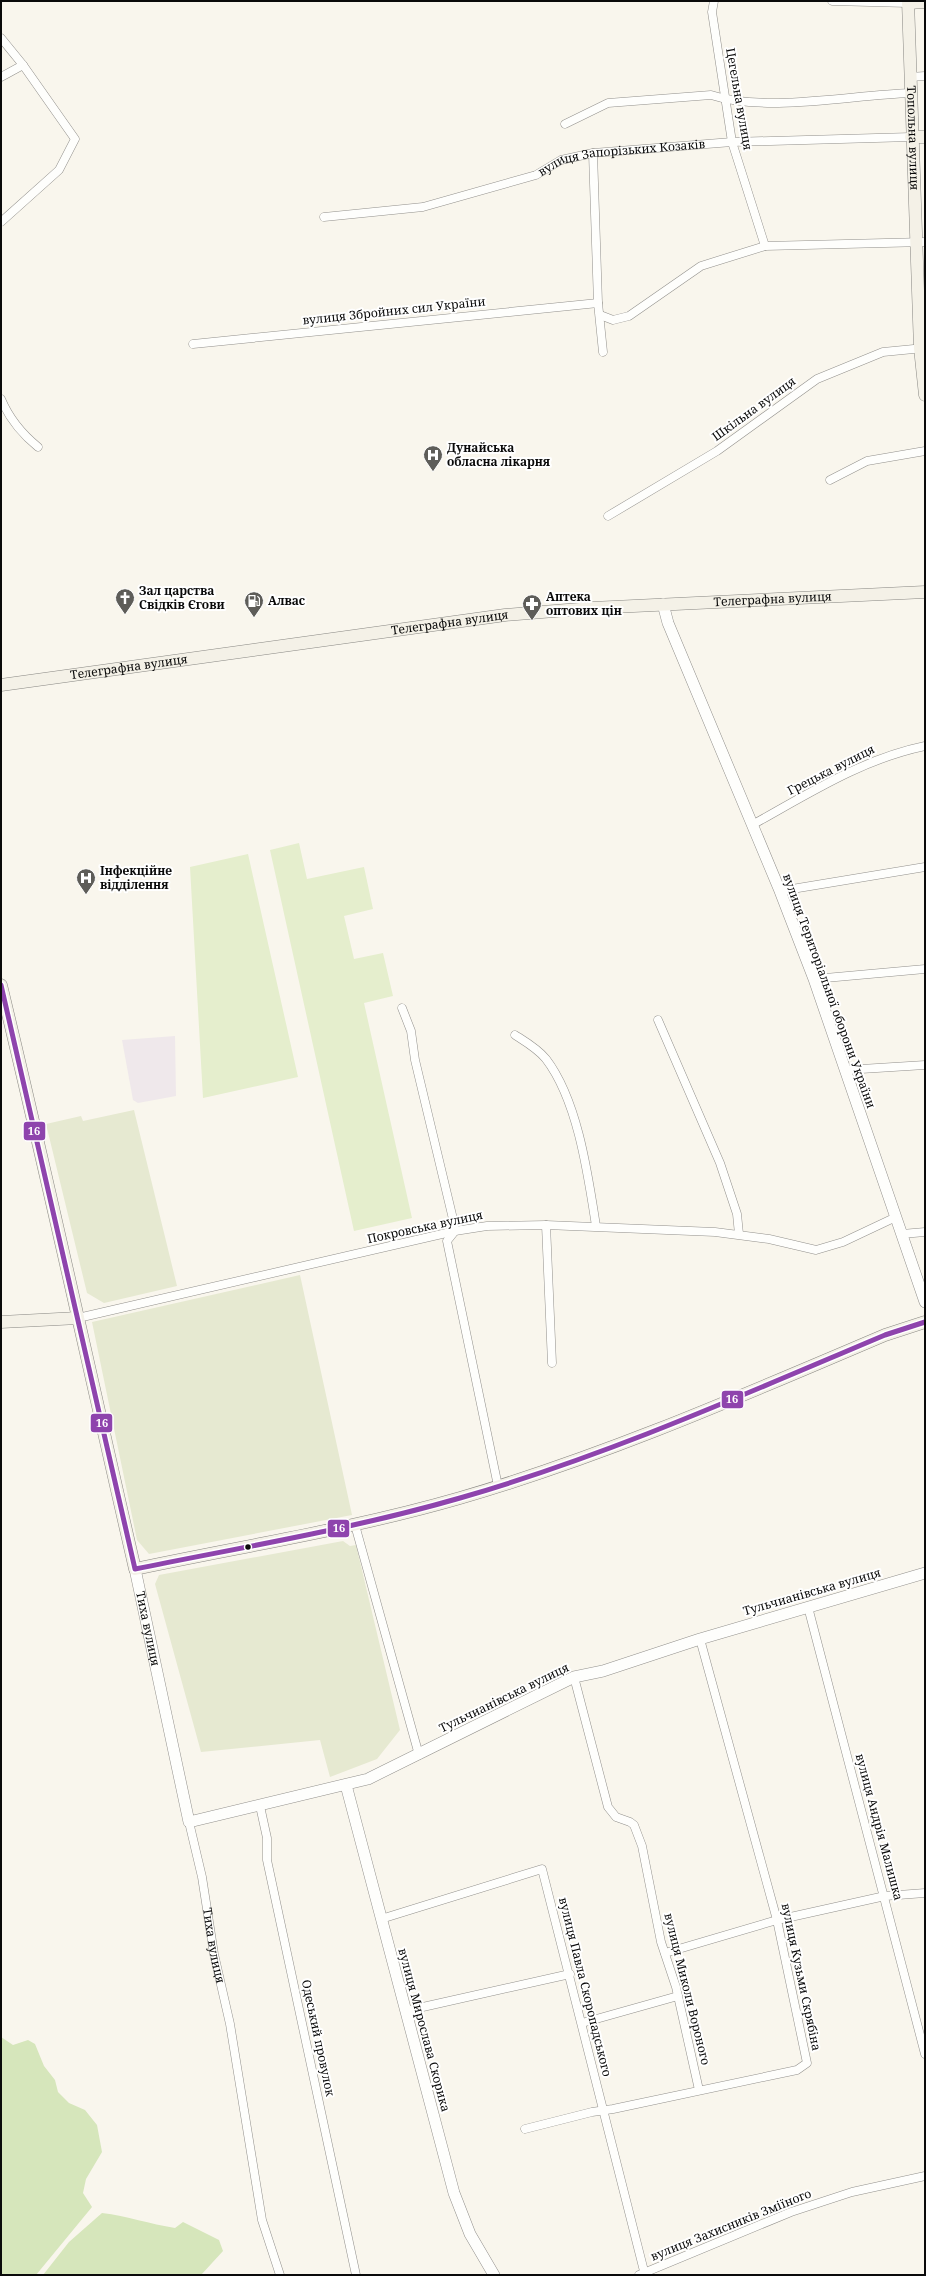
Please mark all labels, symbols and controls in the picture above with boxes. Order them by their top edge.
street label: Цегельна вулиця [722,46,757,151]
street label: Топольна вулиця [903,85,924,191]
street label: вулиця Запорізьких Козаків [535,135,706,180]
street label: вулиця Збройних сил України [302,292,486,329]
street label: Шкільна вулиця [708,372,799,445]
place label: Дунайська обласна лікарня [447,439,551,470]
hospital icon: Дунайська обласна лікарня [422,444,444,472]
place label: Зал царства Свідків Єгови [139,582,225,613]
church icon: Зал царства Свідків Єгови [114,587,136,615]
street label: Телеграфна вулиця [713,587,832,610]
place label: Аптека оптових цін [546,588,622,619]
fuel station icon: Алвас [243,590,265,618]
place label: Алвас [268,592,305,609]
pharmacy icon: Аптека оптових цін [521,593,543,621]
street label: Телеграфна вулиця [390,606,510,639]
street label: Телеграфна вулиця [69,650,189,683]
street label: Грецька вулиця [784,740,878,799]
place label: Інфекційне відділення [100,862,172,893]
hospital icon: Інфекційне відділення [75,867,97,895]
street label: вулиця Територіальної оборони України [779,871,880,1111]
line badge: 16 [23,1121,46,1141]
text: 16 [28,1123,40,1138]
street label: Покровська вулиця [366,1206,484,1247]
line badge: 16 [721,1390,744,1409]
text: 16 [726,1391,738,1406]
line badge: 16 [90,1413,113,1433]
text: 16 [96,1415,108,1430]
line badge: 16 [327,1519,350,1538]
text: 16 [333,1520,345,1535]
unlabelled marker [243,1542,253,1552]
street label: Тульчианівська вулиця [741,1564,883,1619]
street label: Тиха вулиця [132,1590,165,1668]
street label: Тульчианівська вулиця [436,1659,572,1736]
street label: вулиця Андрія Малишка [852,1752,907,1902]
street label: вулиця Павла Скоропадського [555,1895,616,2078]
street label: вулиця Кузьми Скрябіна [778,1902,825,2052]
street label: Тиха вулиця [199,1907,229,1985]
street label: вулиця Миколи Вороного [660,1911,715,2067]
street label: вулиця Мирослава Скорика [394,1946,455,2114]
street label: Одеський провулок [298,1978,339,2099]
street label: вулиця Захисників Зміїного [648,2184,814,2265]

